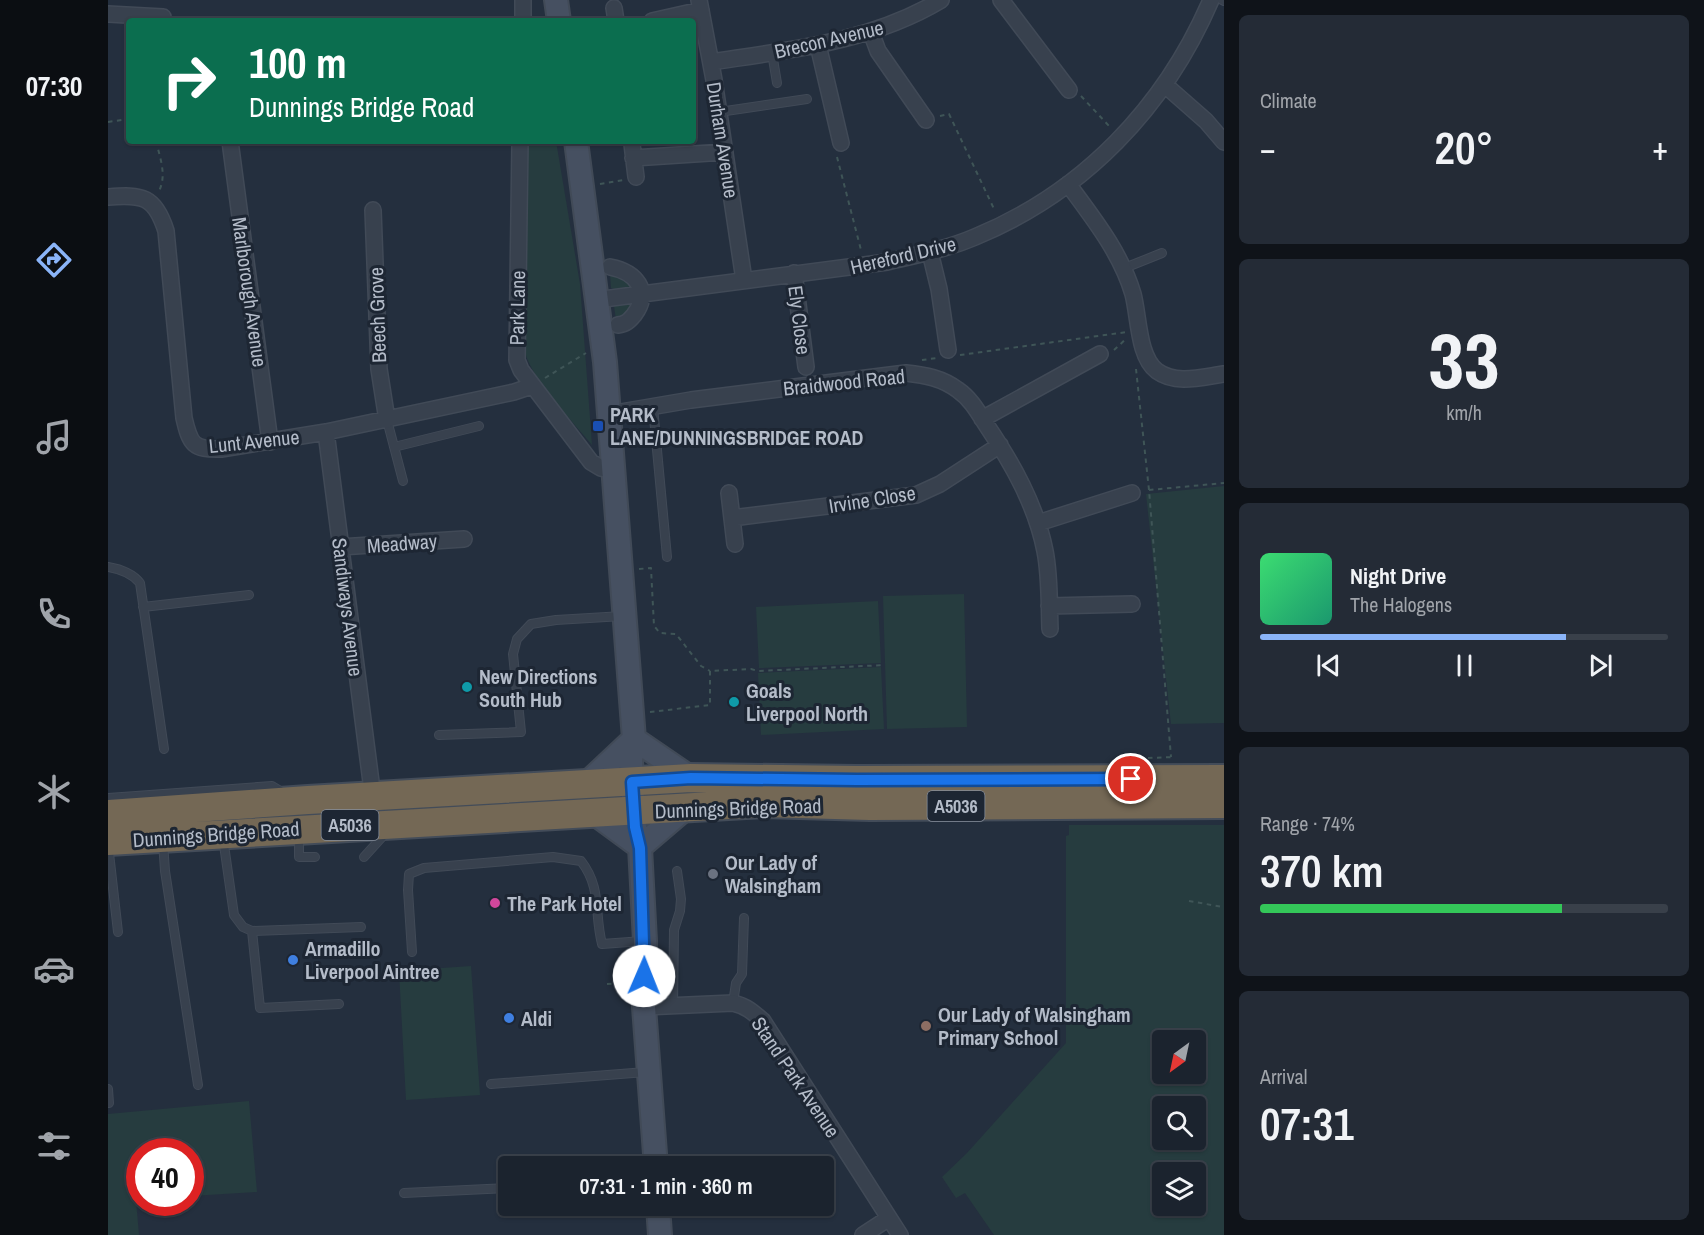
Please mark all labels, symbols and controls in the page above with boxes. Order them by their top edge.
street label: Brecon Avenue [772,13,886,65]
text: 100 m [249,35,347,91]
icon: right [150,42,228,120]
text: 07:30 [26,68,82,104]
street label: Durham Avenue [700,80,746,200]
text: Climate [1260,87,1317,114]
text: Dunnings Bridge Road [249,89,474,125]
text: 20° [1434,117,1494,178]
text: − [1260,126,1276,170]
text: + [1652,126,1668,170]
street label: Marlborough Avenue [226,215,274,369]
street label: Hereford Drive [848,230,958,280]
icon: directions [33,239,75,281]
street label: Beech Grove [362,267,392,363]
street label: Park Lane [503,270,531,346]
street label: Ely Close [782,284,818,356]
text: 33 [1428,307,1500,412]
street label: Braidwood Road [782,362,906,402]
text: km/h [1446,399,1482,426]
place label: PARK LANE/DUNNINGSBRIDGE ROAD [610,401,863,451]
icon: music [33,416,75,458]
marker: PARK LANE/DUNNINGSBRIDGE ROAD [591,419,605,433]
street label: Lunt Avenue [207,423,301,459]
street label: Irvine Close [827,479,917,519]
street label: Meadway [366,527,439,559]
street label: Sandiways Avenue [326,536,370,678]
text: Night Drive [1350,561,1446,591]
text: The Halogens [1350,591,1452,618]
icon: phone [33,593,75,635]
icon: previous [1312,649,1345,682]
icon: pause [1448,649,1481,682]
icon: next [1584,649,1617,682]
place label: New Directions South Hub [479,663,597,713]
place label: Goals Liverpool North [746,677,868,727]
marker: New Directions South Hub [460,680,474,694]
marker: Goals Liverpool North [727,695,741,709]
pin [1105,753,1156,804]
icon: arrive [1114,762,1147,795]
icon: climate [33,771,75,813]
road number: A5036 [928,791,984,821]
street label: Dunnings Bridge Road [654,792,822,824]
road number: A5036 [322,810,378,840]
text: Range · 74% [1260,810,1355,837]
street label: Dunnings Bridge Road [132,815,300,853]
text: 370 km [1260,840,1384,901]
place label: Our Lady of Walsingham [725,849,821,899]
marker: Our Lady of Walsingham [706,867,720,881]
place label: The Park Hotel [507,890,622,917]
marker: The Park Hotel [488,896,502,910]
place label: Armadillo Liverpool Aintree [305,935,439,985]
position arrow [612,944,676,1008]
icon: car [33,948,75,990]
marker: Armadillo Liverpool Aintree [286,953,300,967]
place label: Our Lady of Walsingham Primary School [938,1001,1131,1051]
place label: Aldi [521,1005,552,1032]
marker: Aldi [502,1011,516,1025]
street label: Stand Park Avenue [746,1011,846,1143]
marker: Our Lady of Walsingham Primary School [919,1019,933,1033]
north arrow [1152,1030,1206,1084]
map controls [1152,1030,1206,1216]
text: Arrival [1260,1063,1307,1090]
text: 07:31 [1260,1093,1354,1154]
button: search [1152,1096,1206,1150]
icon: filters [33,1125,75,1167]
speed limit sign: 40 [126,1138,204,1216]
button: layers [1152,1162,1206,1216]
text: 07:31 · 1 min · 360 m [579,1171,753,1201]

